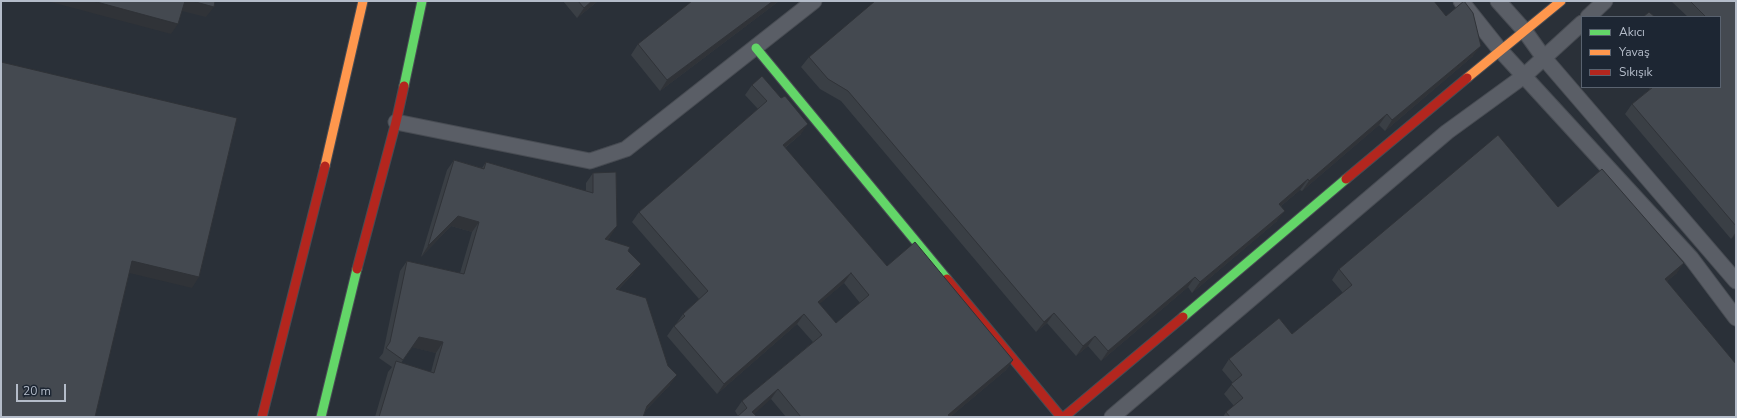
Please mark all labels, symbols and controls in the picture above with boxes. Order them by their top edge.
legend [1581,16,1721,88]
text: Akıcı [1619,24,1645,40]
text: Yavaş [1619,44,1650,60]
text: Sıkışık [1619,64,1653,80]
scale bar [18,376,68,402]
text: 20 m [23,383,51,399]

